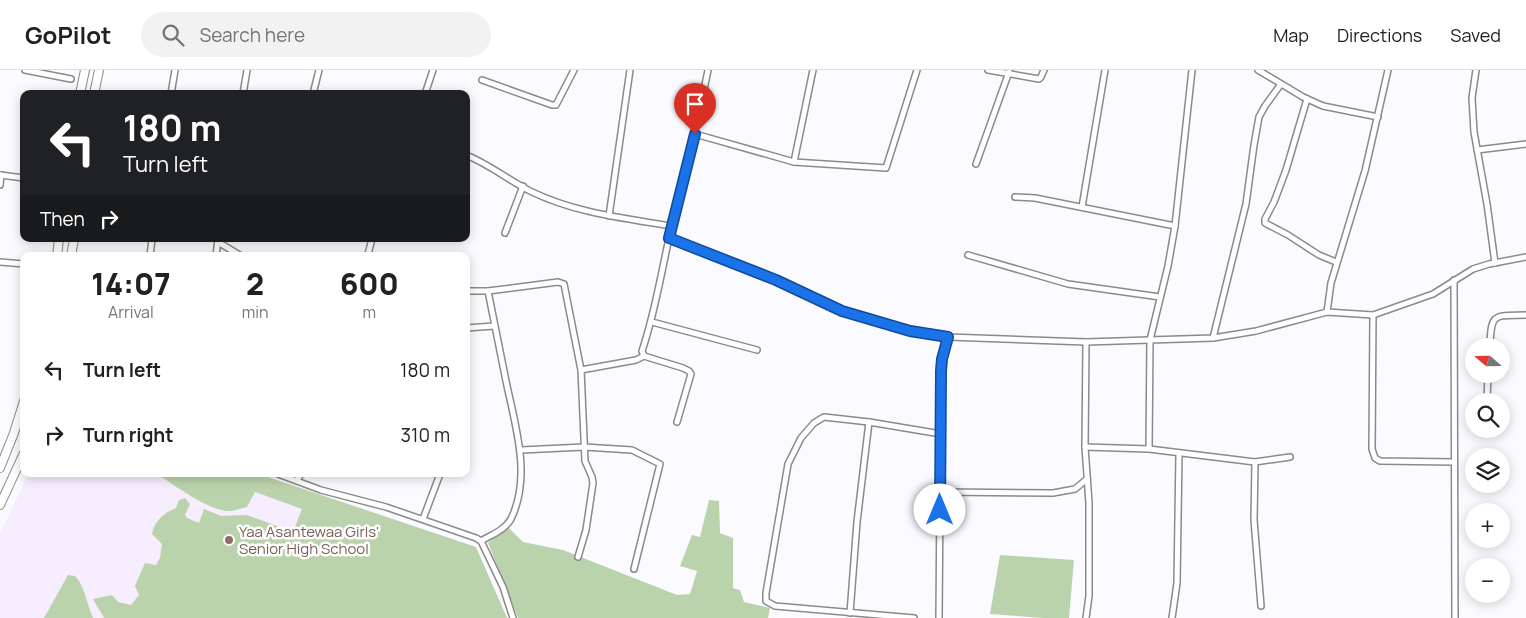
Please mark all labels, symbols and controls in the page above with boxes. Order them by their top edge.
search box [141,12,491,57]
text: GoPilot [25,18,111,51]
icon: search [159,21,187,49]
text: Search here [199,22,305,48]
text: Map [1273,23,1309,47]
text: Directions [1337,23,1422,47]
text: Saved [1450,23,1501,47]
pin [674,83,716,134]
icon: arrive [681,90,709,118]
text: 180 m [123,104,221,152]
icon: left [40,110,105,175]
text: Turn left [123,149,208,179]
icon: right [95,205,123,233]
text: Then [40,206,85,232]
text: 14:07 [91,263,171,304]
text: 2 [246,263,264,304]
text: 600 [340,263,399,304]
text: Arrival [108,301,154,323]
text: min [242,301,269,323]
text: m [362,301,376,323]
north arrow [1465,338,1510,382]
map controls [1465,338,1510,603]
icon: left [40,356,68,384]
text: Turn left [83,357,161,383]
text: 180 m [400,357,450,383]
button: search [1465,393,1510,438]
icon: right [40,421,68,449]
text: Turn right [83,422,173,448]
text: 310 m [401,422,450,448]
button: layers [1465,448,1510,493]
position arrow [913,483,965,535]
button: + [1465,503,1510,548]
place label: Yaa Asantewaa Girls' Senior High School [239,521,379,559]
marker: Yaa Asantewaa Girls' Senior High School [223,534,235,546]
button: − [1465,558,1510,603]

